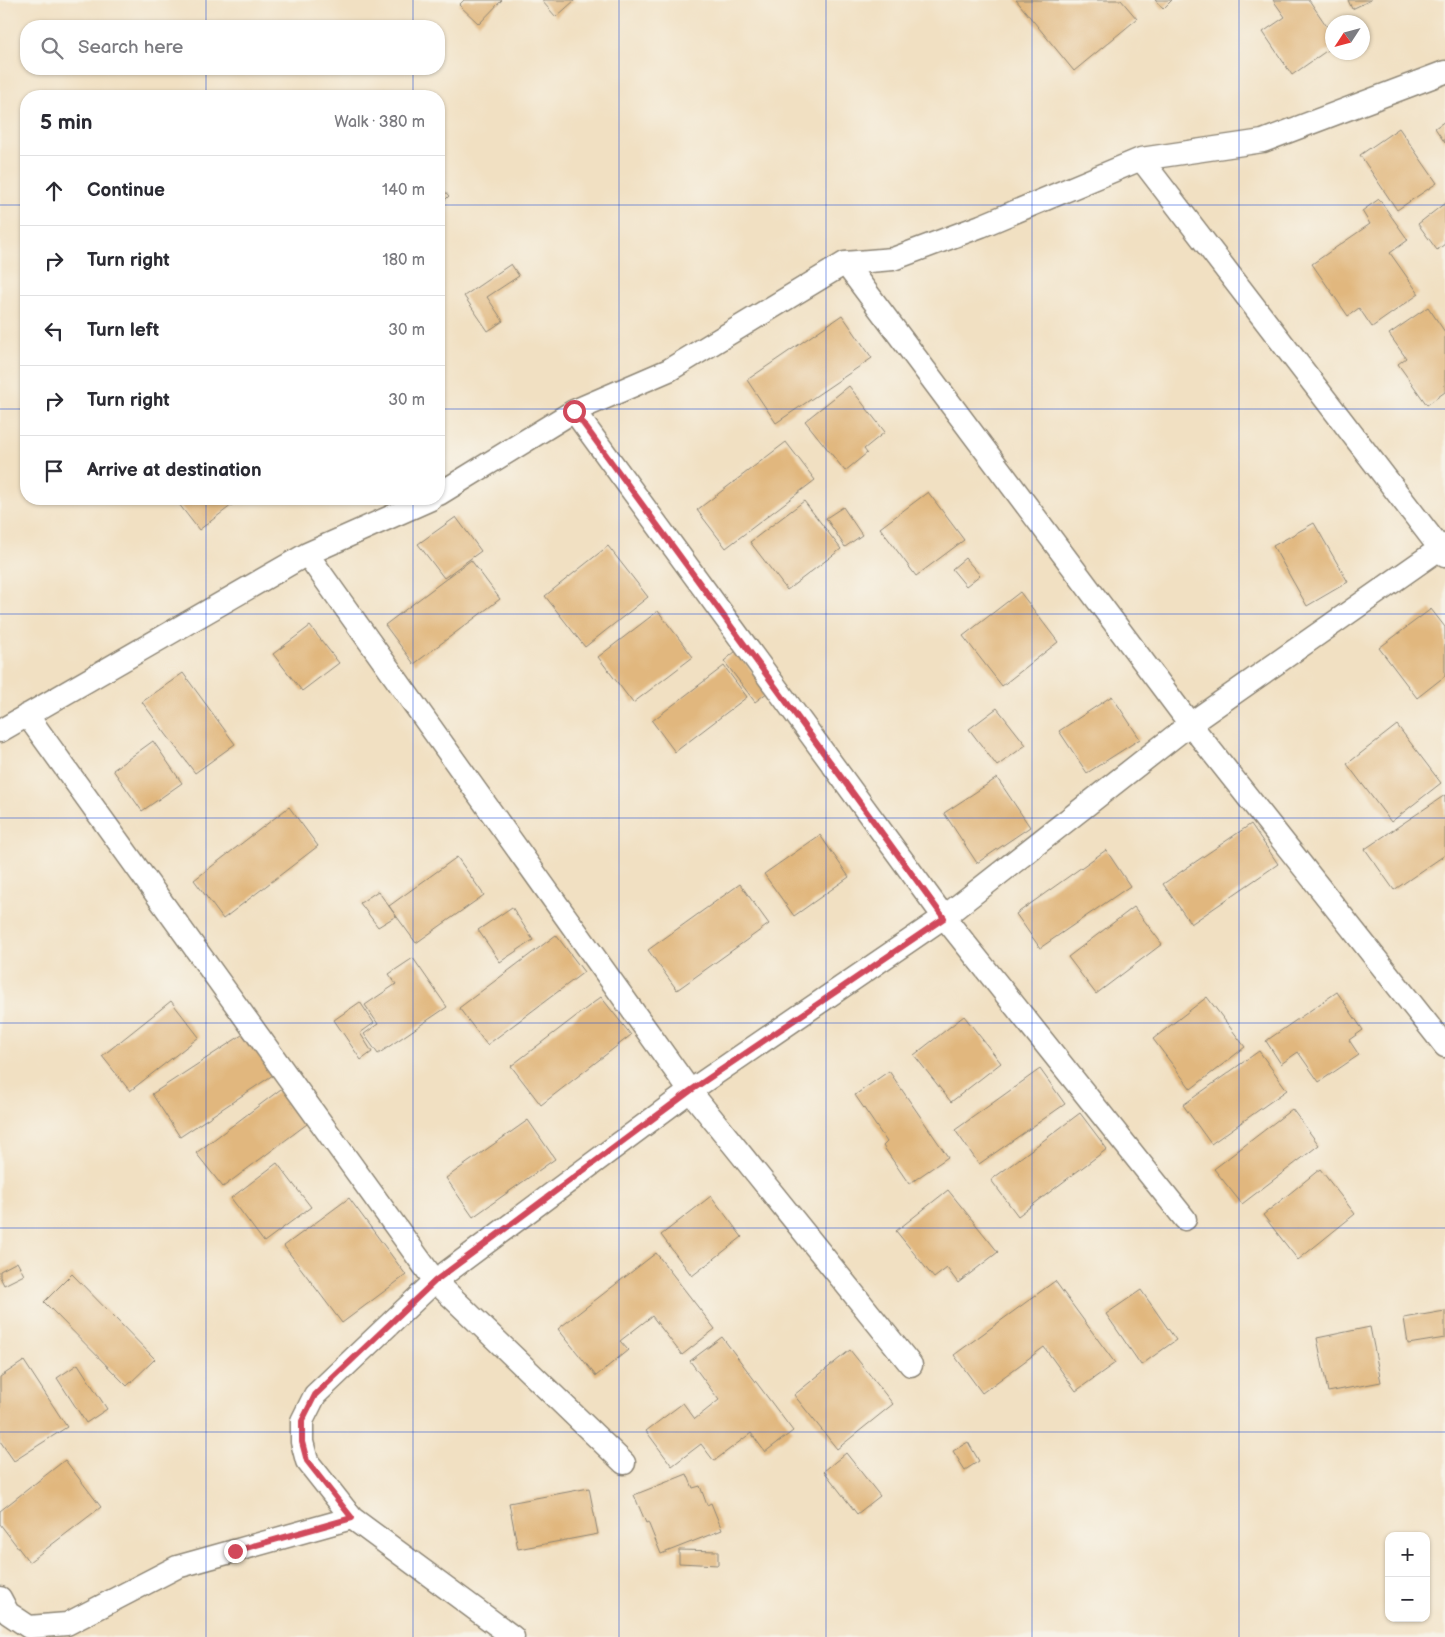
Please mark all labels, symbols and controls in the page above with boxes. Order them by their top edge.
north arrow [1325,15,1370,60]
search box [20,20,445,75]
icon: search [38,34,66,62]
text: Search here [78,36,183,59]
text: 5 min [40,110,93,135]
text: Walk · 380 m [334,113,425,132]
icon: ahead [40,177,68,205]
text: Continue [87,179,165,202]
text: 140 m [382,181,425,200]
icon: right [40,247,68,275]
text: Turn right [87,249,170,272]
text: 180 m [383,251,425,270]
icon: left [40,317,68,345]
text: Turn left [87,319,159,342]
text: 30 m [388,321,425,340]
icon: right [40,387,68,415]
text: Turn right [87,389,170,412]
text: 30 m [388,391,425,410]
route start [563,400,586,423]
icon: arrive [40,457,68,485]
text: Arrive at destination [87,459,262,482]
map controls [1385,1532,1430,1622]
button: + [1385,1532,1430,1577]
route end [224,1540,247,1563]
button: − [1385,1577,1430,1622]

